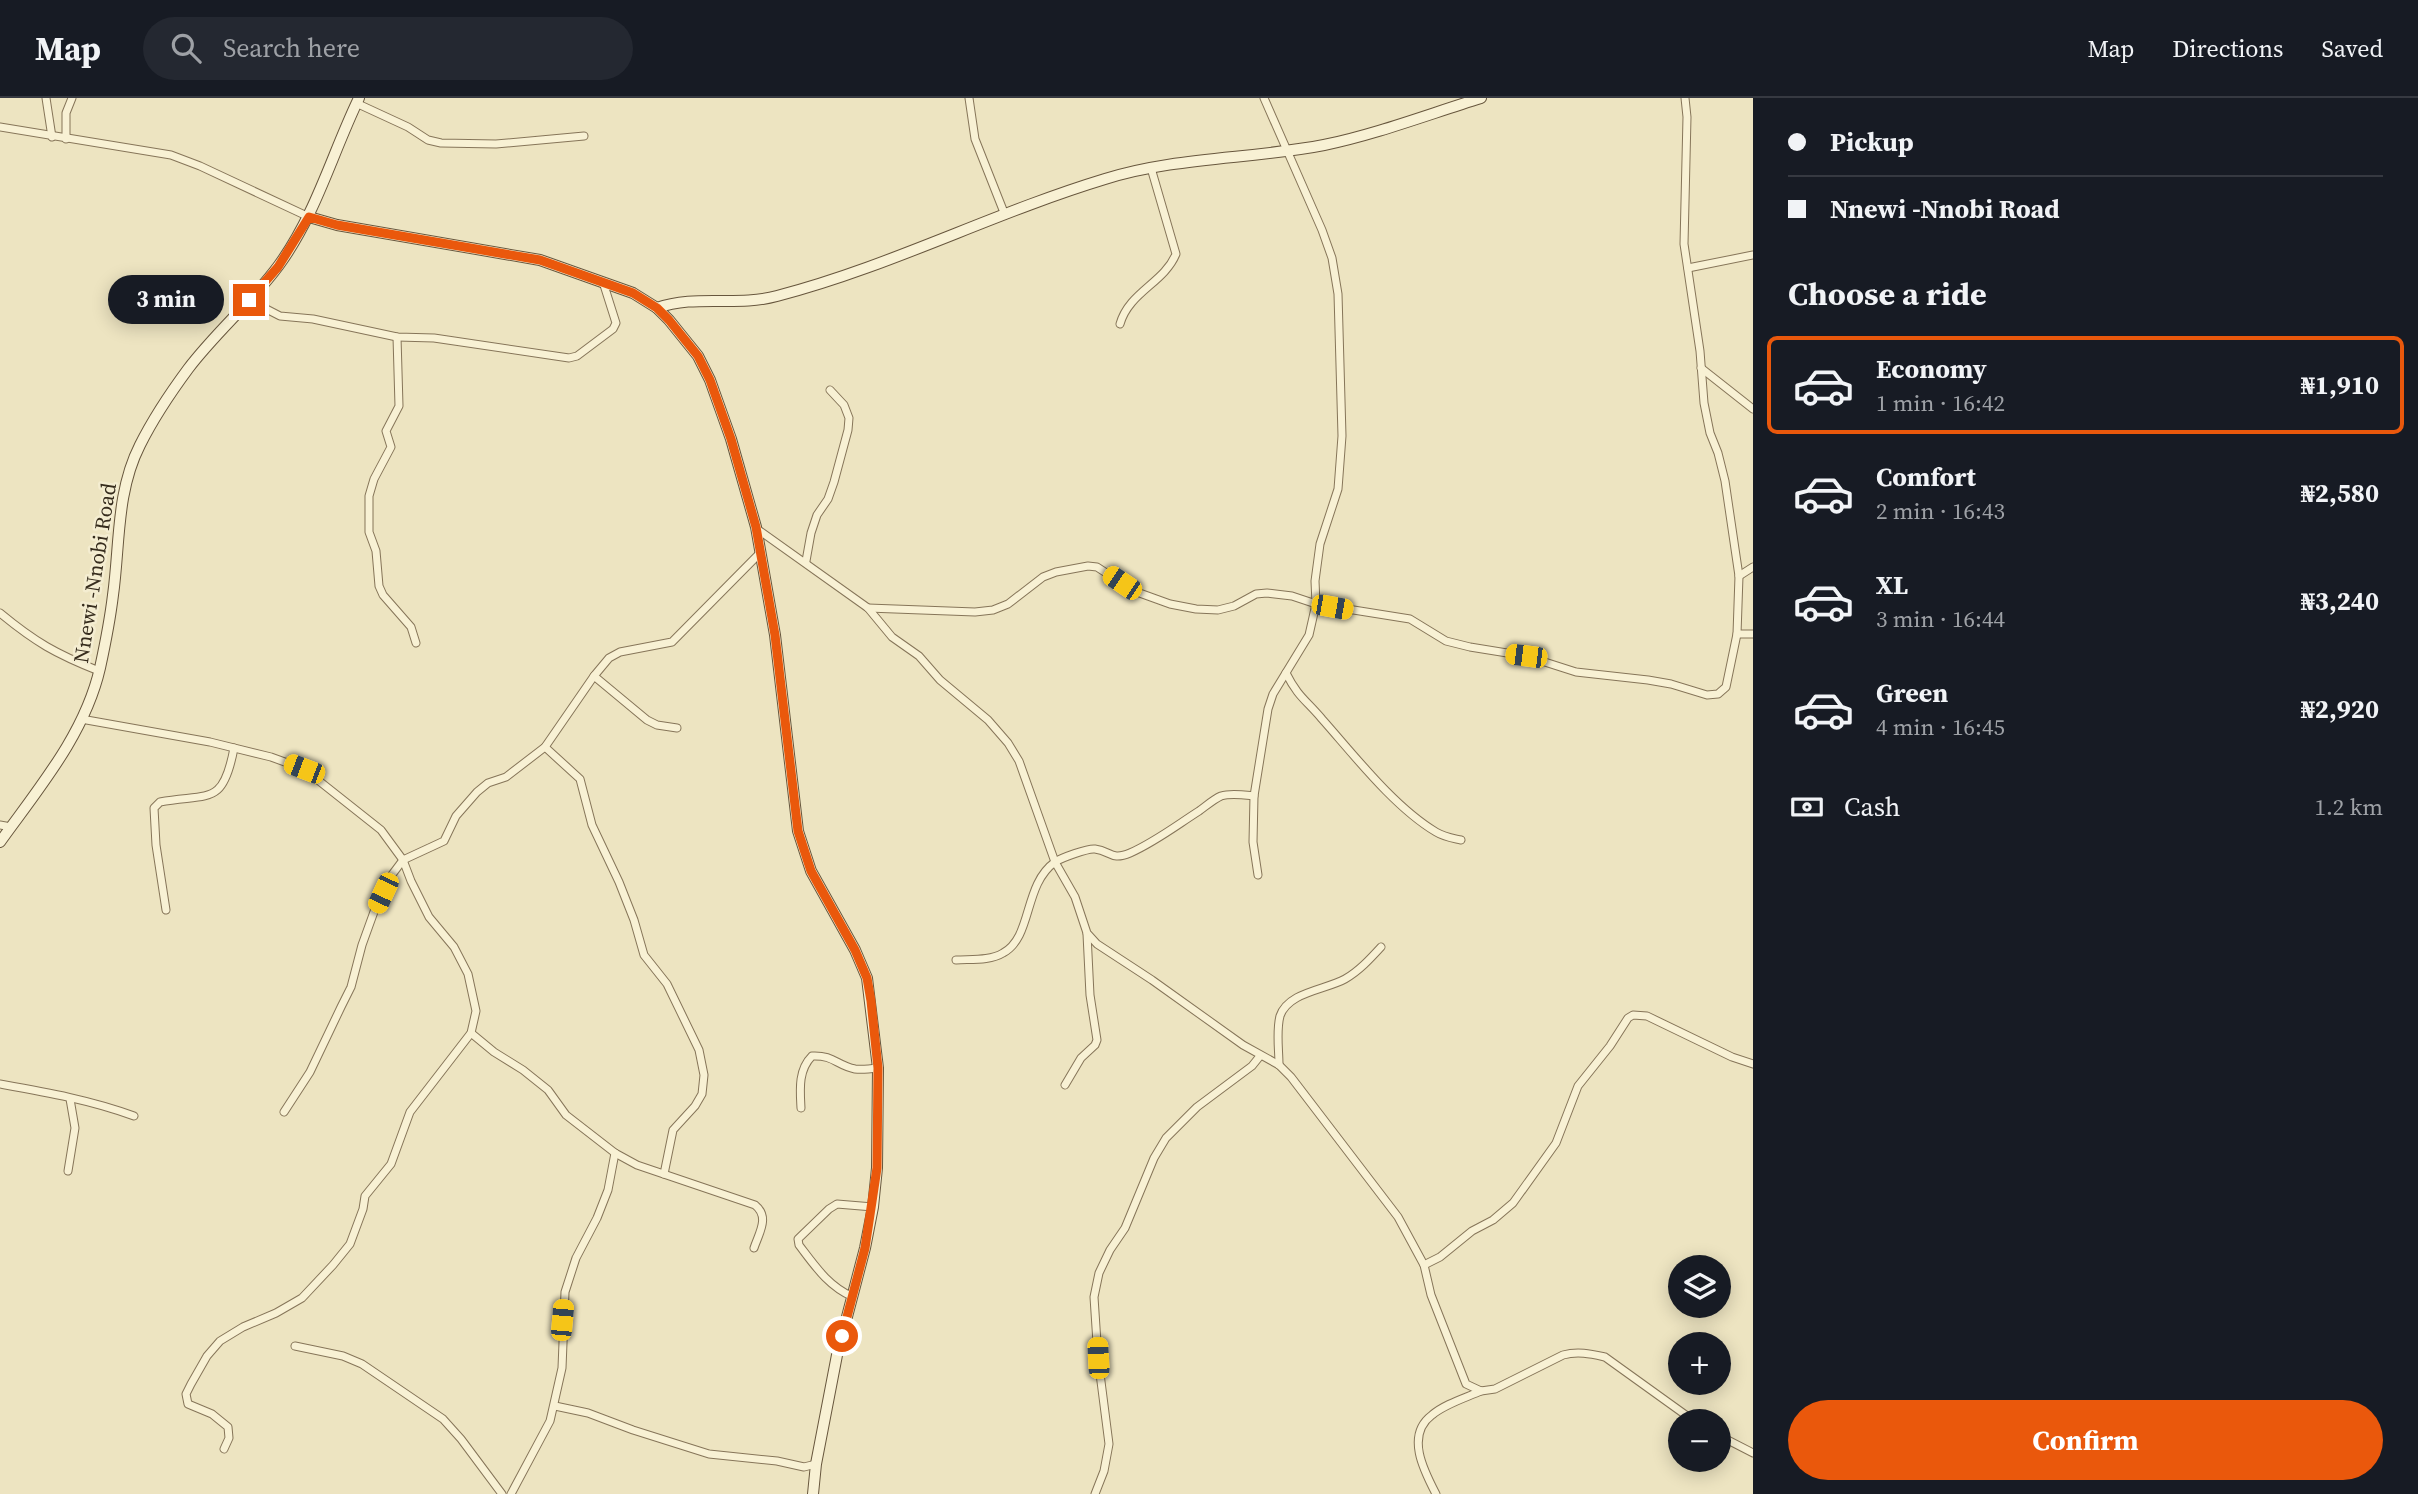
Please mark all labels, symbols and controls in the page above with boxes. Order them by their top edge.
search box [143,17,633,80]
text: Map [35,26,101,71]
icon: search [167,29,205,67]
text: Search here [223,30,360,66]
text: Map [2087,32,2134,65]
text: Directions [2172,32,2283,65]
text: Saved [2321,32,2383,65]
text: Pickup [1830,124,1914,160]
text: Nnewi -Nnobi Road [1830,191,2060,227]
text: Choose a ride [1788,272,1987,316]
callout: 3 min [109,276,224,325]
text: 3 min [136,283,196,315]
route end [233,284,265,316]
text: Economy [1876,351,1987,387]
icon: car [1792,354,1855,417]
text: ₦1,910 [2301,367,2379,403]
text: 1 min · 16:42 [1876,387,2005,419]
text: Comfort [1876,459,1976,495]
icon: car [1792,462,1855,525]
text: ₦2,580 [2301,475,2379,511]
street label: Nnewi -Nnobi Road [66,481,123,665]
text: 2 min · 16:43 [1876,495,2005,527]
car [1099,563,1146,603]
text: XL [1876,567,1908,603]
icon: car [1792,570,1855,633]
text: ₦3,240 [2301,583,2379,619]
car [1310,593,1355,621]
text: 3 min · 16:44 [1876,603,2005,635]
car [1504,643,1549,669]
text: Green [1876,675,1948,711]
icon: car [1792,678,1855,741]
text: ₦2,920 [2301,691,2379,727]
text: 4 min · 16:45 [1876,711,2005,743]
car [281,752,328,786]
icon: cash [1788,788,1826,826]
text: Cash [1844,789,1900,825]
text: 1.2 km [2314,791,2383,823]
car [365,870,402,916]
map controls [1668,1255,1731,1472]
button: layers [1668,1255,1731,1318]
car [550,1298,575,1342]
route start [826,1320,858,1352]
button: + [1668,1332,1731,1395]
car [1087,1336,1110,1380]
button: Confirm [1788,1400,2383,1480]
button: − [1668,1409,1731,1472]

